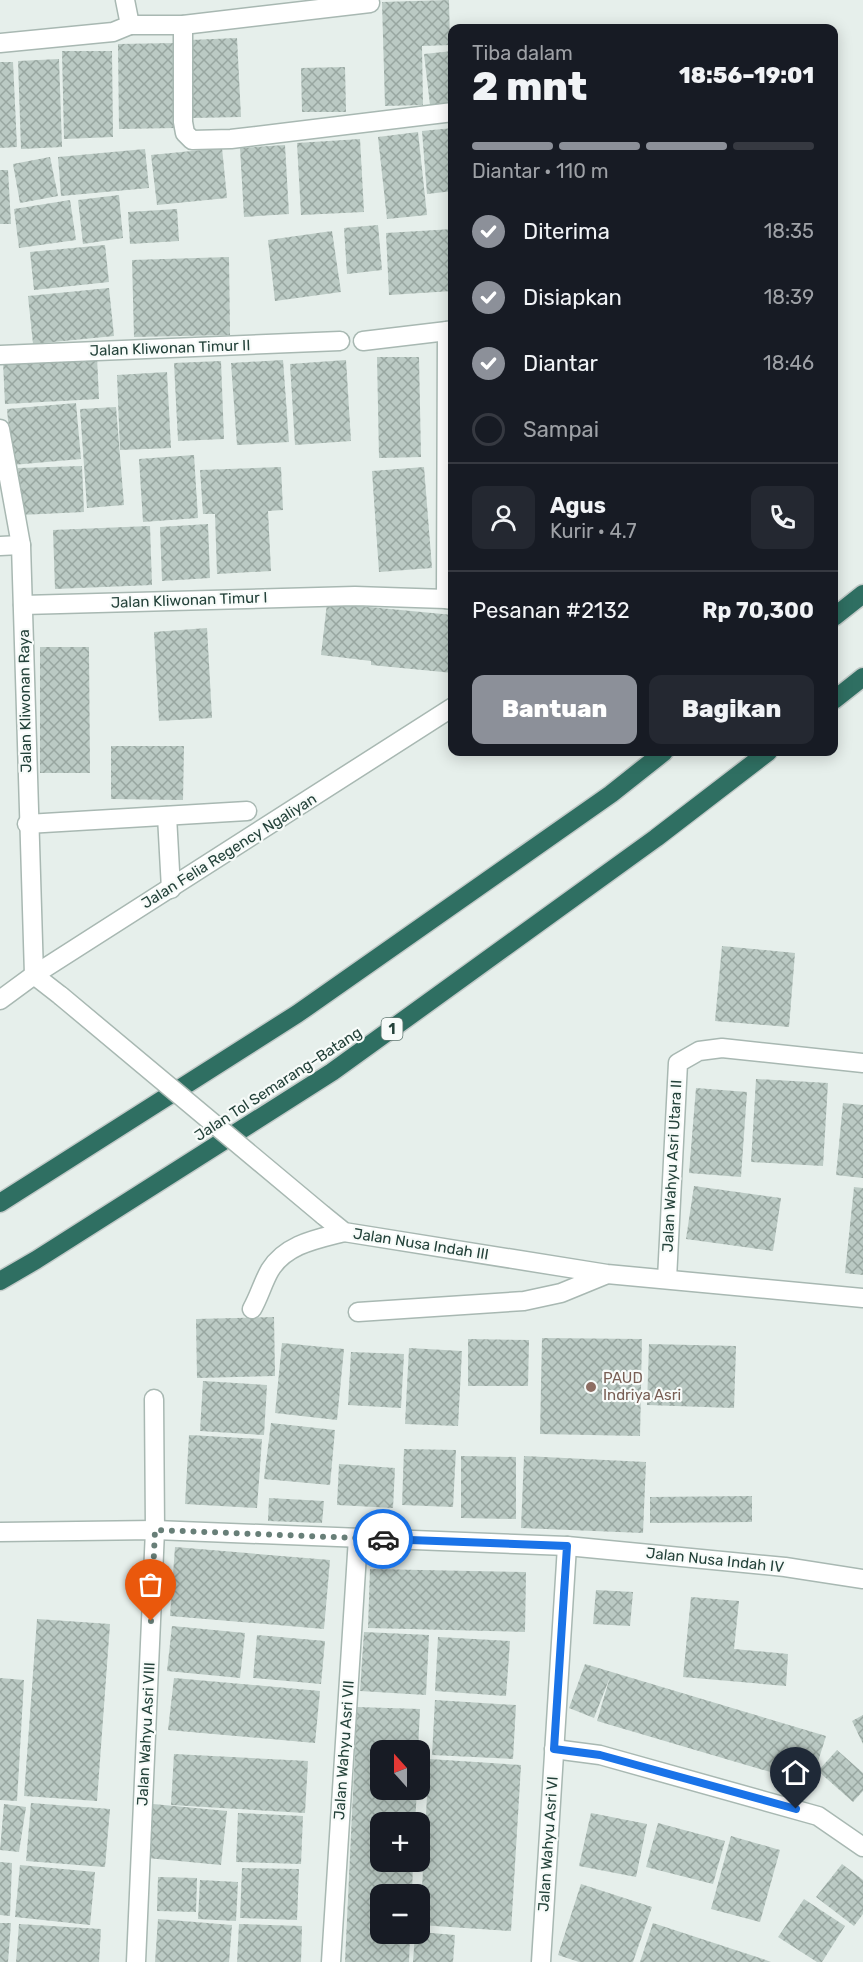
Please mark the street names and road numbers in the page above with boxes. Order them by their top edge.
street label: Jalan Kliwonan Timur II [89,336,251,360]
street label: Jalan Kliwonan Timur I [110,588,268,612]
street label: Jalan Kliwonan Raya [15,629,35,773]
street label: Jalan Felia Regency Ngaliyan [138,790,320,912]
road number: 1 [382,1018,402,1040]
street label: Jalan Tol Semarang–Batang [191,1023,365,1145]
street label: Jalan Wahyu Asri Utara II [658,1079,686,1253]
street label: Jalan Nusa Indah III [352,1224,490,1264]
street label: Jalan Nusa Indah IV [645,1544,785,1576]
street label: Jalan Wahyu Asri VIII [133,1662,159,1806]
street label: Jalan Wahyu Asri VII [330,1680,358,1820]
street label: Jalan Wahyu Asri VI [534,1776,562,1912]

